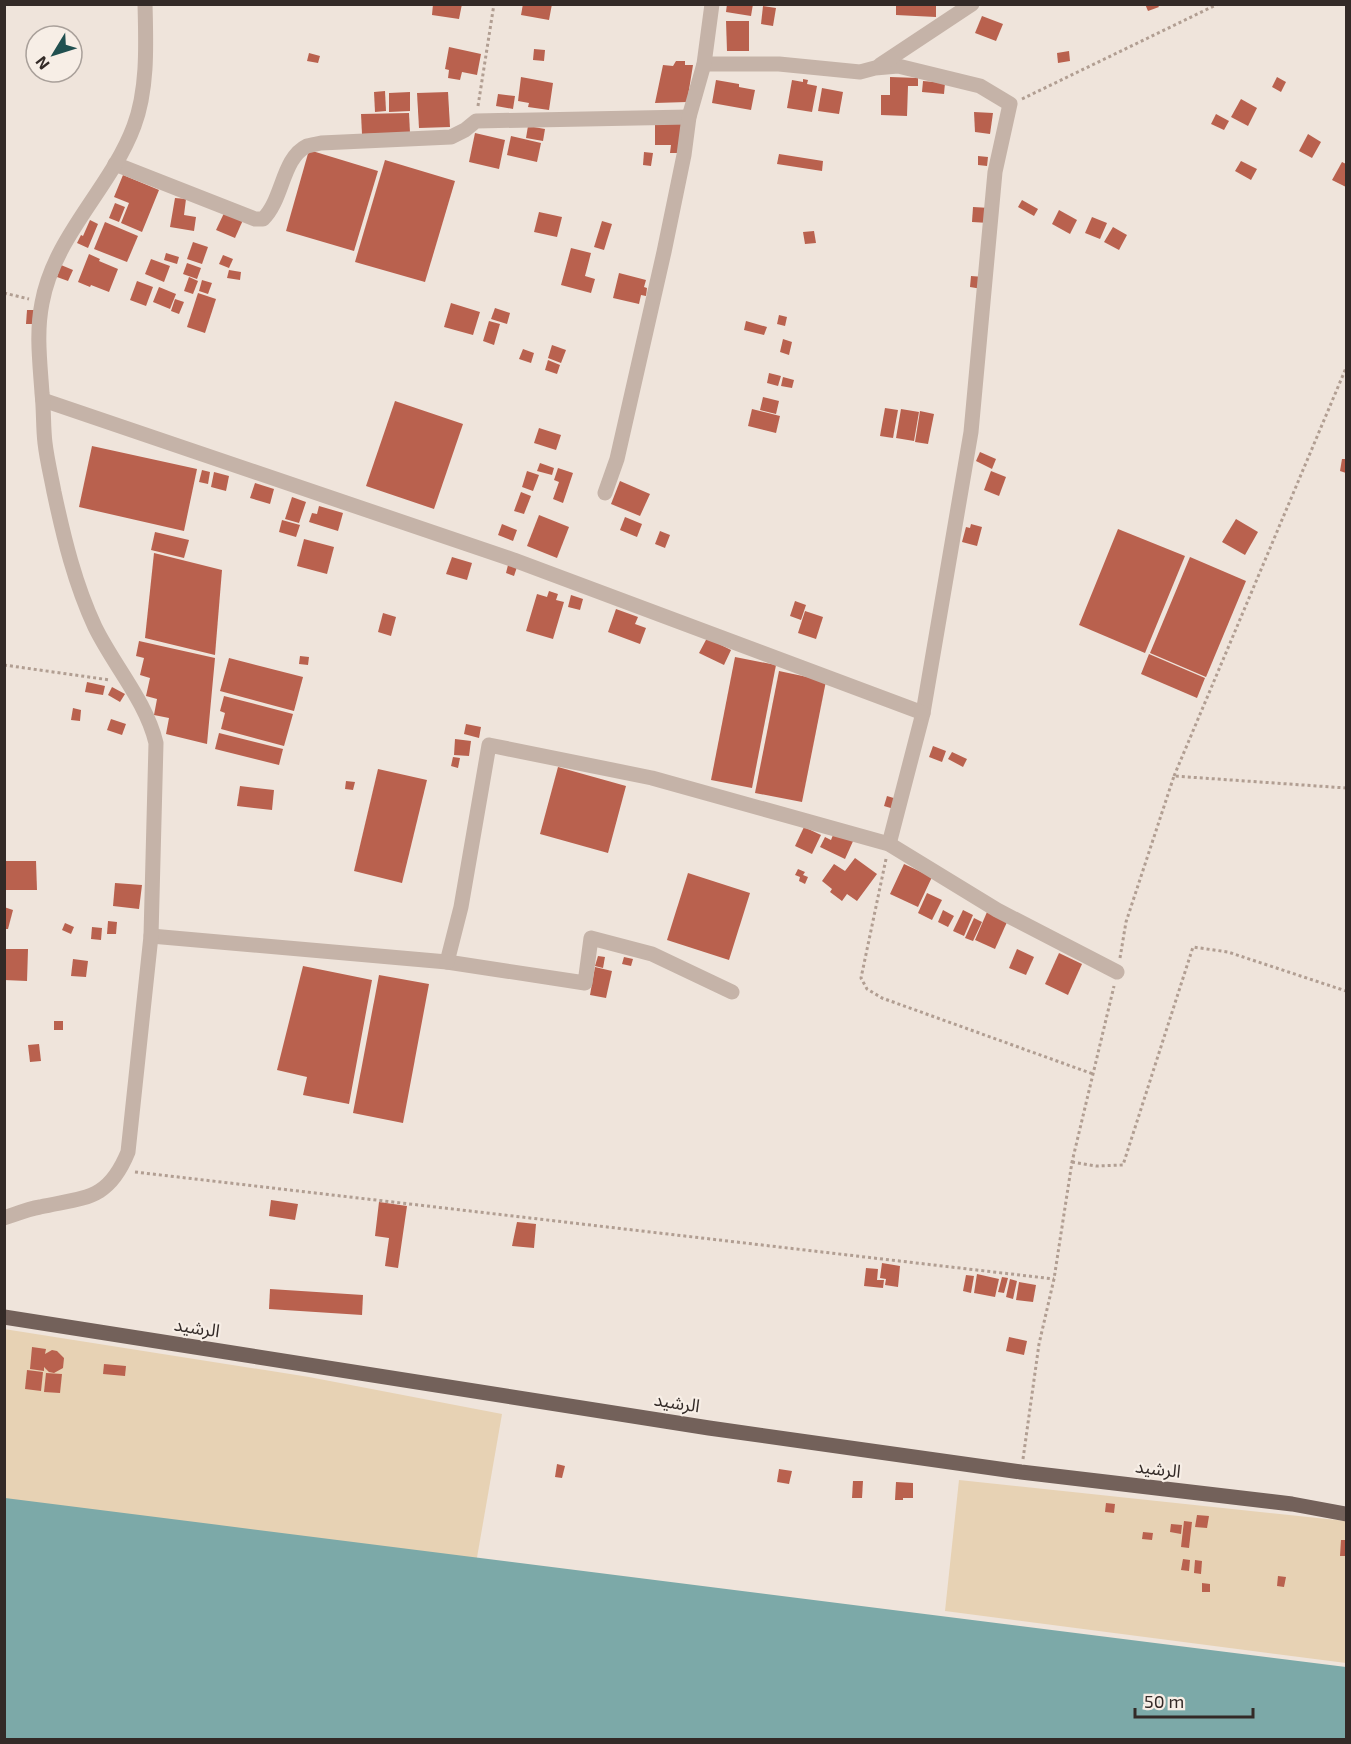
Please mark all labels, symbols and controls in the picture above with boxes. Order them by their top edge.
north arrow [24,24,84,84]
text: N [31,53,53,74]
street label: الرشيد [173,1313,222,1342]
street label: الرشيد [653,1388,702,1417]
street label: الرشيد [1134,1454,1182,1483]
scale bar [1135,1681,1254,1719]
text: 50 m [1144,1690,1184,1712]

